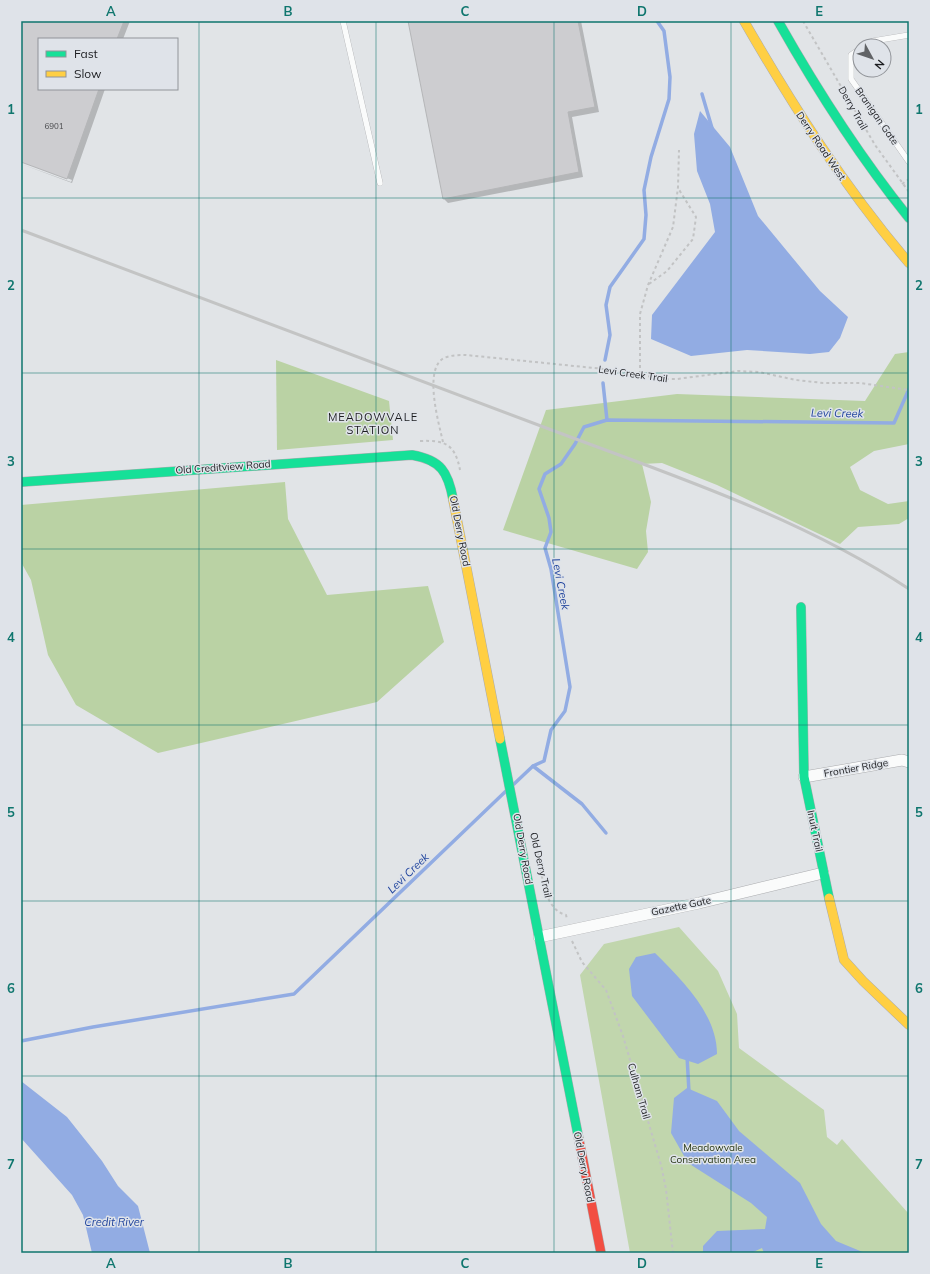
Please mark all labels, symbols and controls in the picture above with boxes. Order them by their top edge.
text: A [106,3,116,19]
text: B [284,3,293,19]
text: C [461,3,470,19]
text: D [637,3,647,19]
text: E [815,3,823,19]
legend [38,38,178,90]
north arrow [852,38,892,78]
text: Fast [74,46,98,61]
text: N [872,57,888,72]
text: Slow [74,66,102,81]
street label: Derry Trail [835,84,871,132]
street label: Branigan Gate [852,85,902,147]
text: 1 [7,101,15,117]
text: 1 [915,101,923,117]
street label: Derry Road West [793,109,849,183]
house number: 6901 [44,121,64,131]
text: 2 [7,277,15,293]
text: 2 [915,277,923,293]
street label: Levi Creek Trail [598,363,668,385]
water label: Levi Creek [811,406,864,420]
district label: MEADOWVALE STATION [328,410,418,437]
text: 3 [7,453,15,469]
text: 3 [915,453,923,469]
street label: Old Creditview Road [175,457,271,477]
street label: Old Derry Road [447,495,473,567]
water label: Levi Creek [549,557,573,611]
text: 4 [7,629,15,645]
text: 4 [915,629,923,645]
street label: Frontier Ridge [823,756,889,780]
text: 5 [7,804,15,820]
text: 5 [915,804,923,820]
street label: Inuit Trail [804,809,826,853]
street label: Old Derry Road [510,813,536,885]
street label: Old Derry Trail [527,831,555,899]
water label: Levi Creek [384,850,432,896]
street label: Gazette Gate [650,893,712,919]
text: 6 [7,980,15,996]
text: 6 [915,980,923,996]
street label: Culham Trail [625,1061,653,1121]
street label: Old Derry Road [571,1131,597,1203]
park label: Meadowvale Conservation Area [670,1141,756,1166]
text: 7 [7,1156,15,1172]
text: 7 [915,1156,923,1172]
water label: Credit River [84,1215,145,1229]
text: A [106,1255,116,1271]
text: B [284,1255,293,1271]
text: C [461,1255,470,1271]
text: D [637,1255,647,1271]
text: E [815,1255,823,1271]

